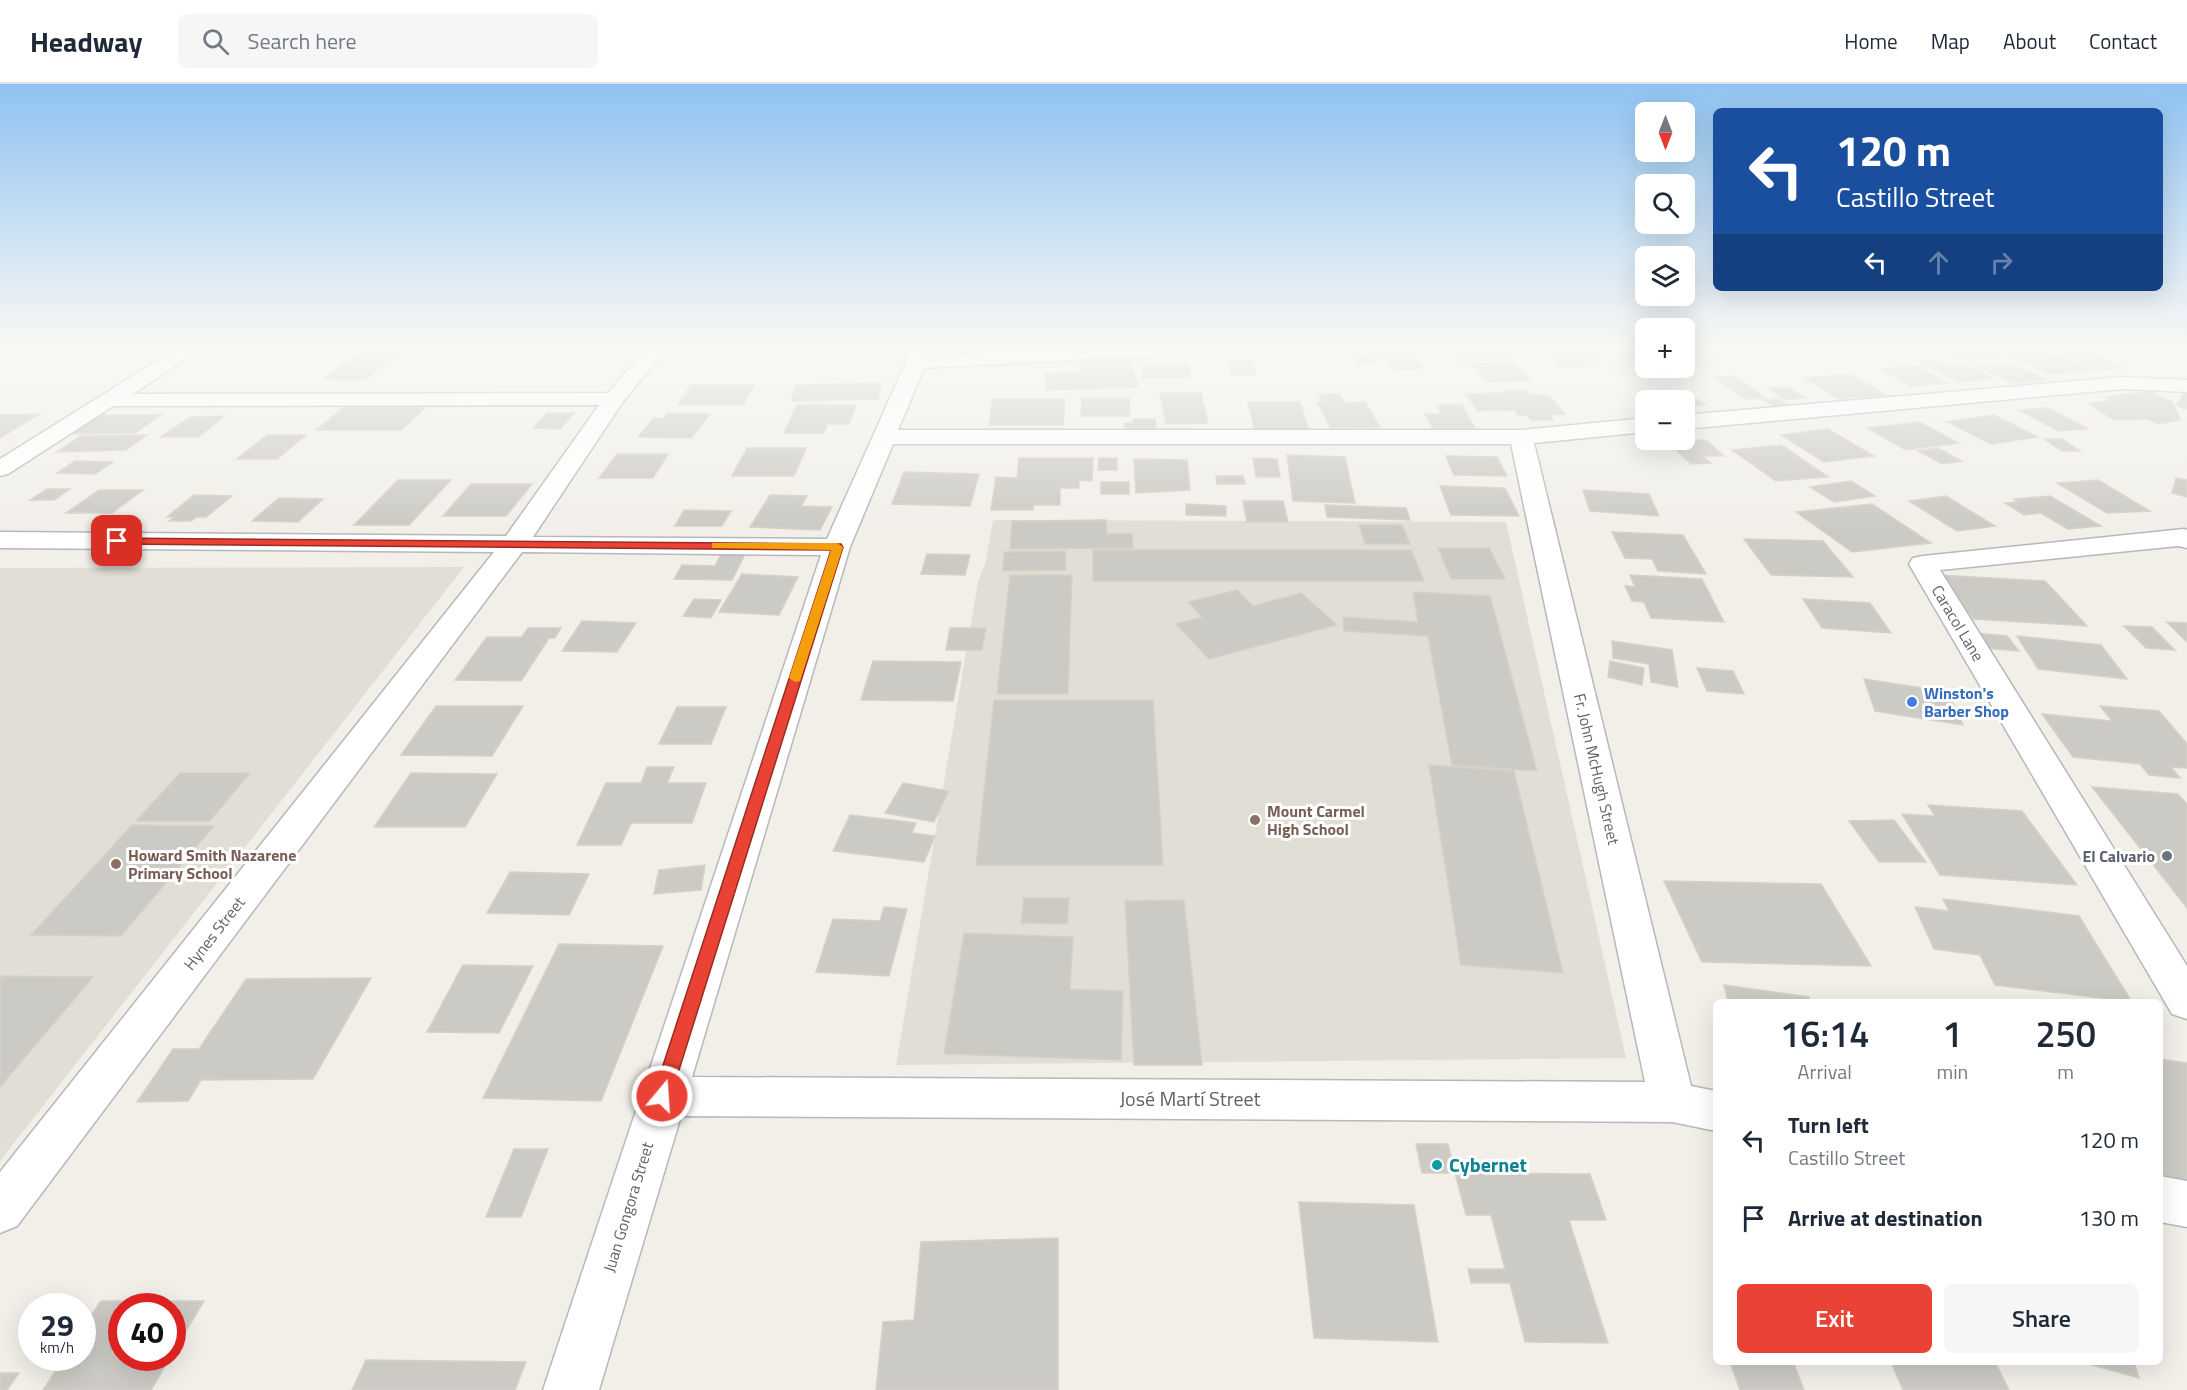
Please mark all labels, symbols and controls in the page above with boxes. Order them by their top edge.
search box [178,14,598,68]
text: Headway [30,20,142,63]
text: Search here [247,24,357,58]
icon: search [199,25,232,58]
text: Home [1844,25,1898,57]
text: Map [1931,25,1970,57]
text: About [2003,25,2056,57]
text: Contact [2089,25,2157,57]
north arrow [1635,102,1695,162]
map controls [1635,102,1695,450]
text: 120 m [1836,118,1951,182]
icon: left [1737,132,1815,210]
button: search [1635,174,1695,234]
text: Castillo Street [1836,176,1994,217]
button: layers [1635,246,1695,306]
icon: left [1859,246,1892,279]
icon: ahead [1922,246,1955,279]
icon: right [1985,246,2018,279]
button: + [1635,318,1695,378]
button: − [1635,390,1695,450]
pin [91,515,142,566]
icon: arrive [100,524,133,557]
street label: Caracol Lane [1926,580,1990,666]
place label: Winston's Barber Shop [1924,681,2009,723]
street label: Fr. John McHugh Street [1568,691,1626,847]
marker: Winston's Barber Shop [1905,695,1919,709]
place label: Mount Carmel High School [1267,799,1365,841]
marker: Mount Carmel High School [1248,813,1262,827]
place label: Howard Smith Nazarene Primary School [128,843,296,885]
place label: El Calvario [2082,844,2155,868]
marker: El Calvario [2160,849,2174,863]
marker: Howard Smith Nazarene Primary School [109,857,123,871]
street label: Hynes Street [178,891,251,975]
text: 16:14 [1780,1006,1869,1061]
text: 1 [1942,1006,1962,1061]
text: 250 [2035,1006,2096,1061]
text: Arrival [1798,1056,1852,1087]
text: min [1936,1056,1968,1087]
text: m [2057,1056,2074,1087]
position arrow [630,1064,694,1128]
street label: José Martí Street [1119,1083,1261,1114]
text: Turn left [1788,1108,1869,1142]
text: 120 m [2079,1123,2139,1157]
icon: left [1737,1124,1770,1157]
street label: Juan Gongora Street [597,1139,659,1275]
text: Castillo Street [1788,1142,1905,1173]
place label: Cybernet [1449,1149,1527,1180]
marker: Cybernet [1430,1158,1444,1172]
text: Arrive at destination [1788,1201,1983,1235]
text: 130 m [2079,1201,2139,1235]
icon: arrive [1737,1202,1770,1235]
button: Exit [1737,1284,1932,1353]
button: Share [1944,1284,2139,1353]
speed limit sign: 40 [108,1293,186,1371]
text: 29 [40,1302,74,1348]
text: km/h [40,1336,74,1359]

